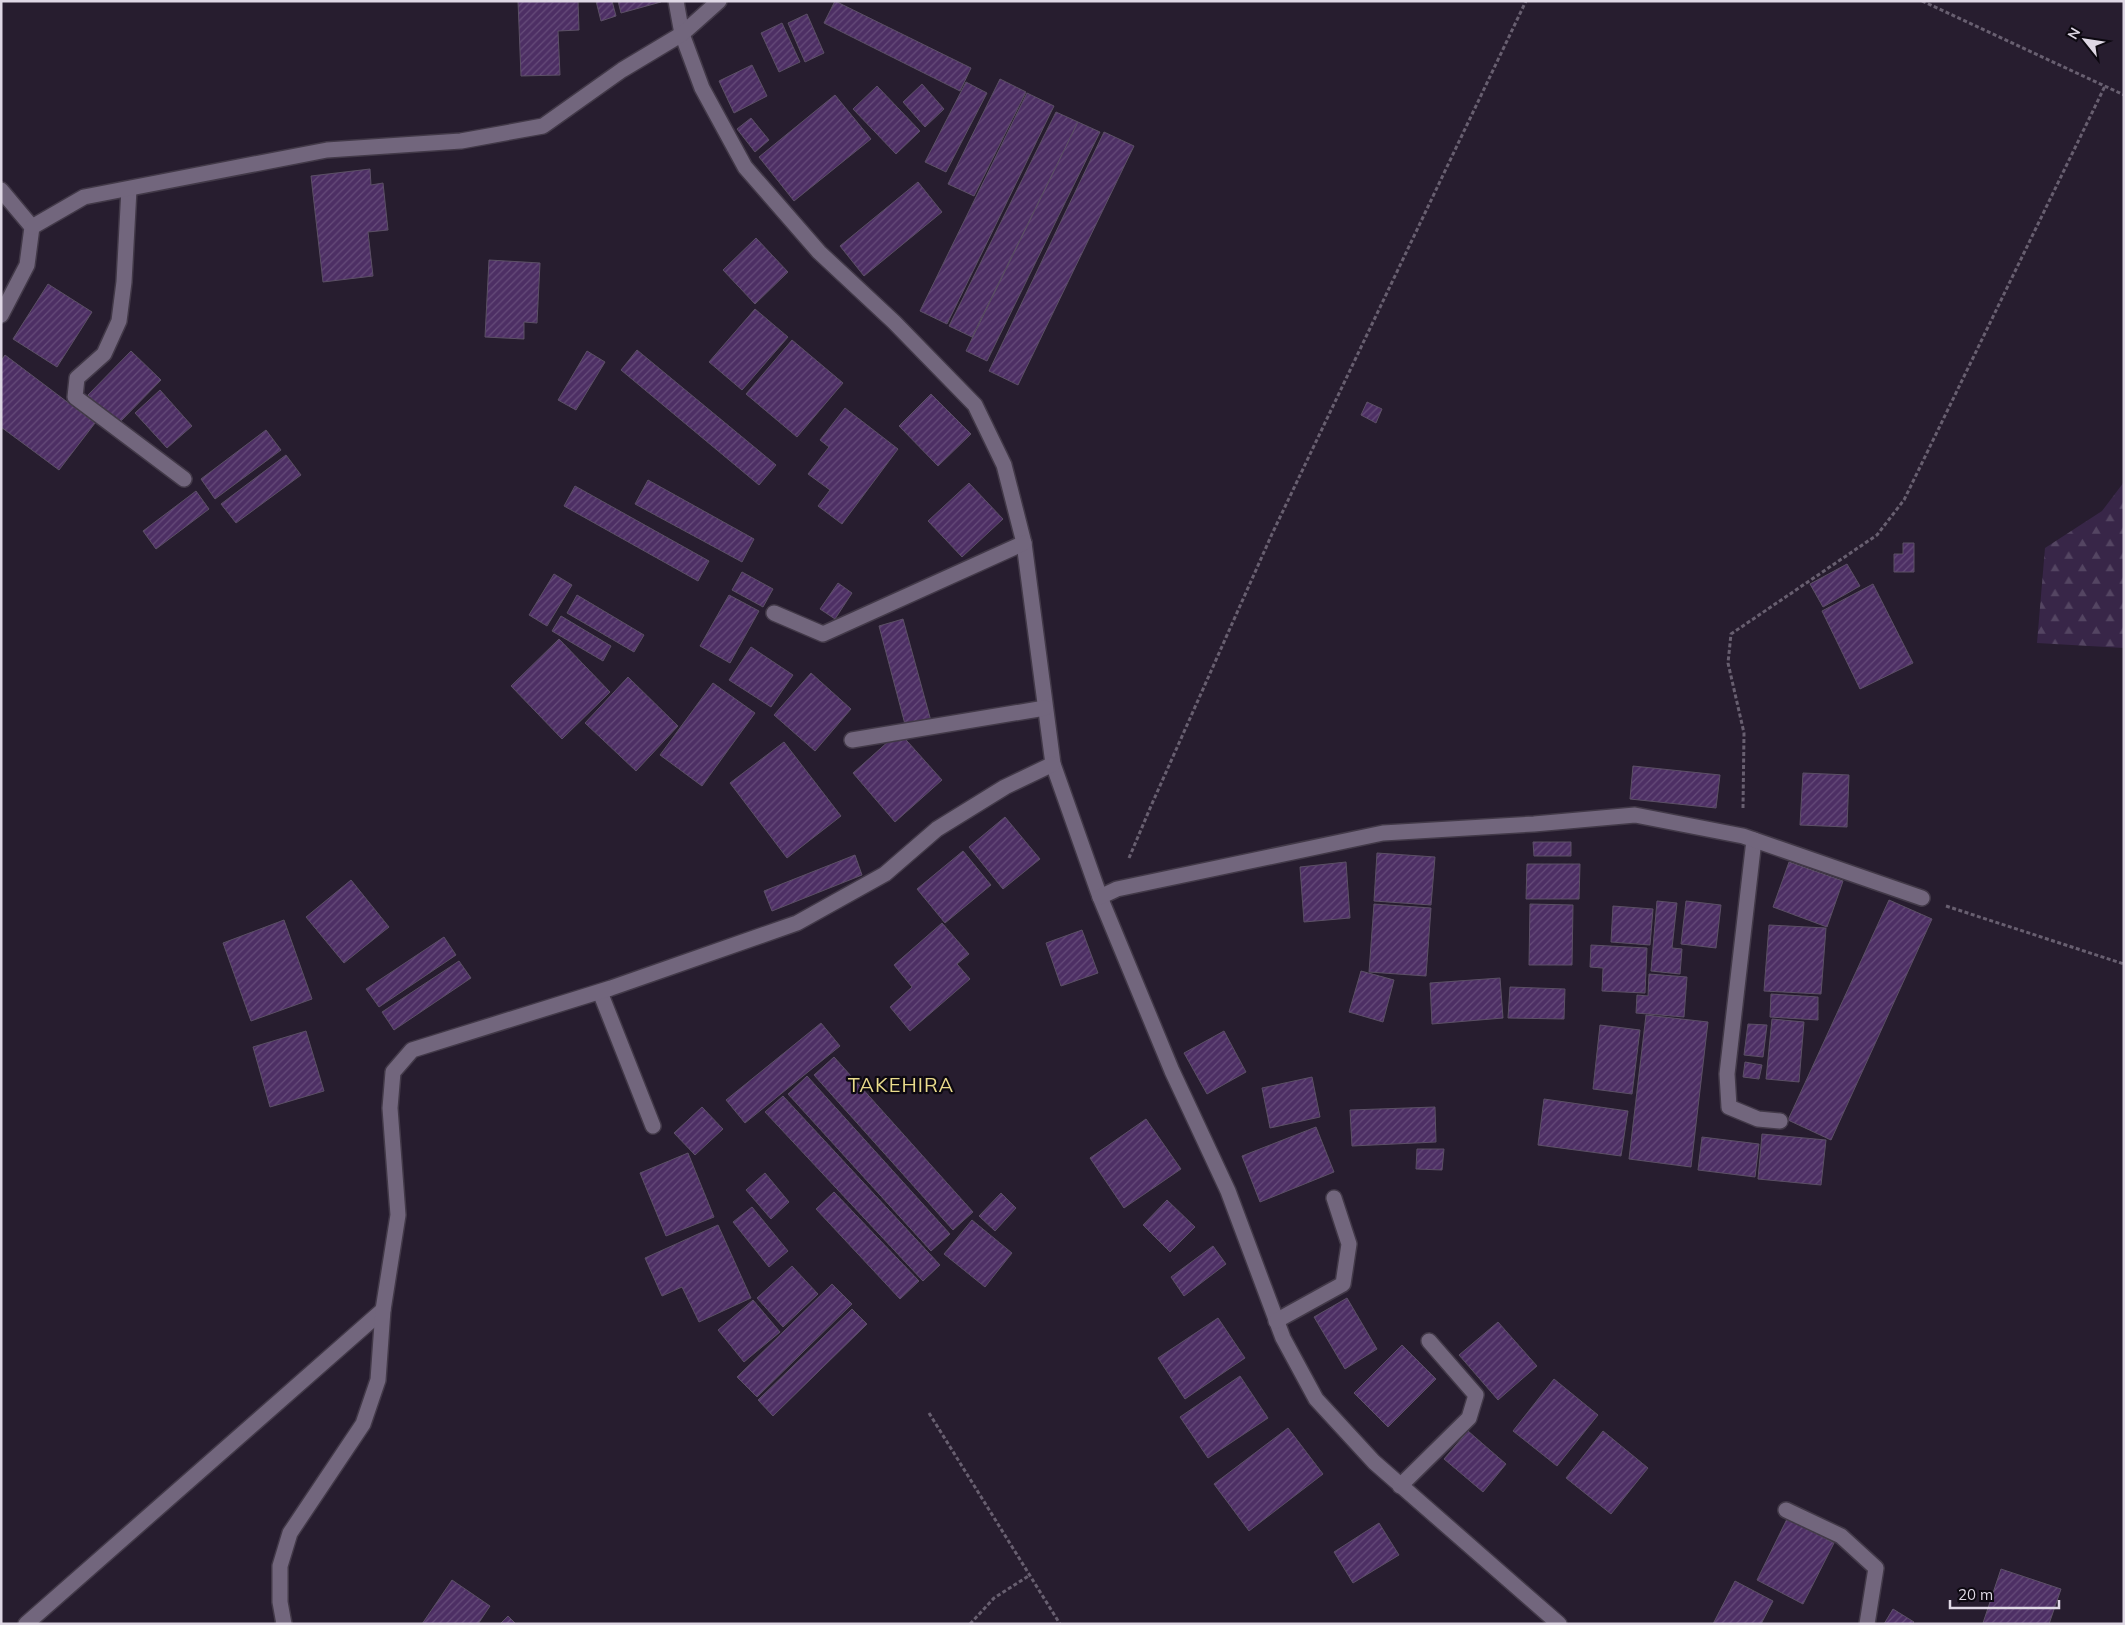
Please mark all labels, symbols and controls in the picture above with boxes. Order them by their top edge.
north arrow [2060,15,2110,65]
text: N [2063,24,2084,43]
district label: TAKEHIRA [848,1072,954,1097]
scale bar [1950,1578,2059,1610]
text: 20 m [1958,1585,1993,1604]

